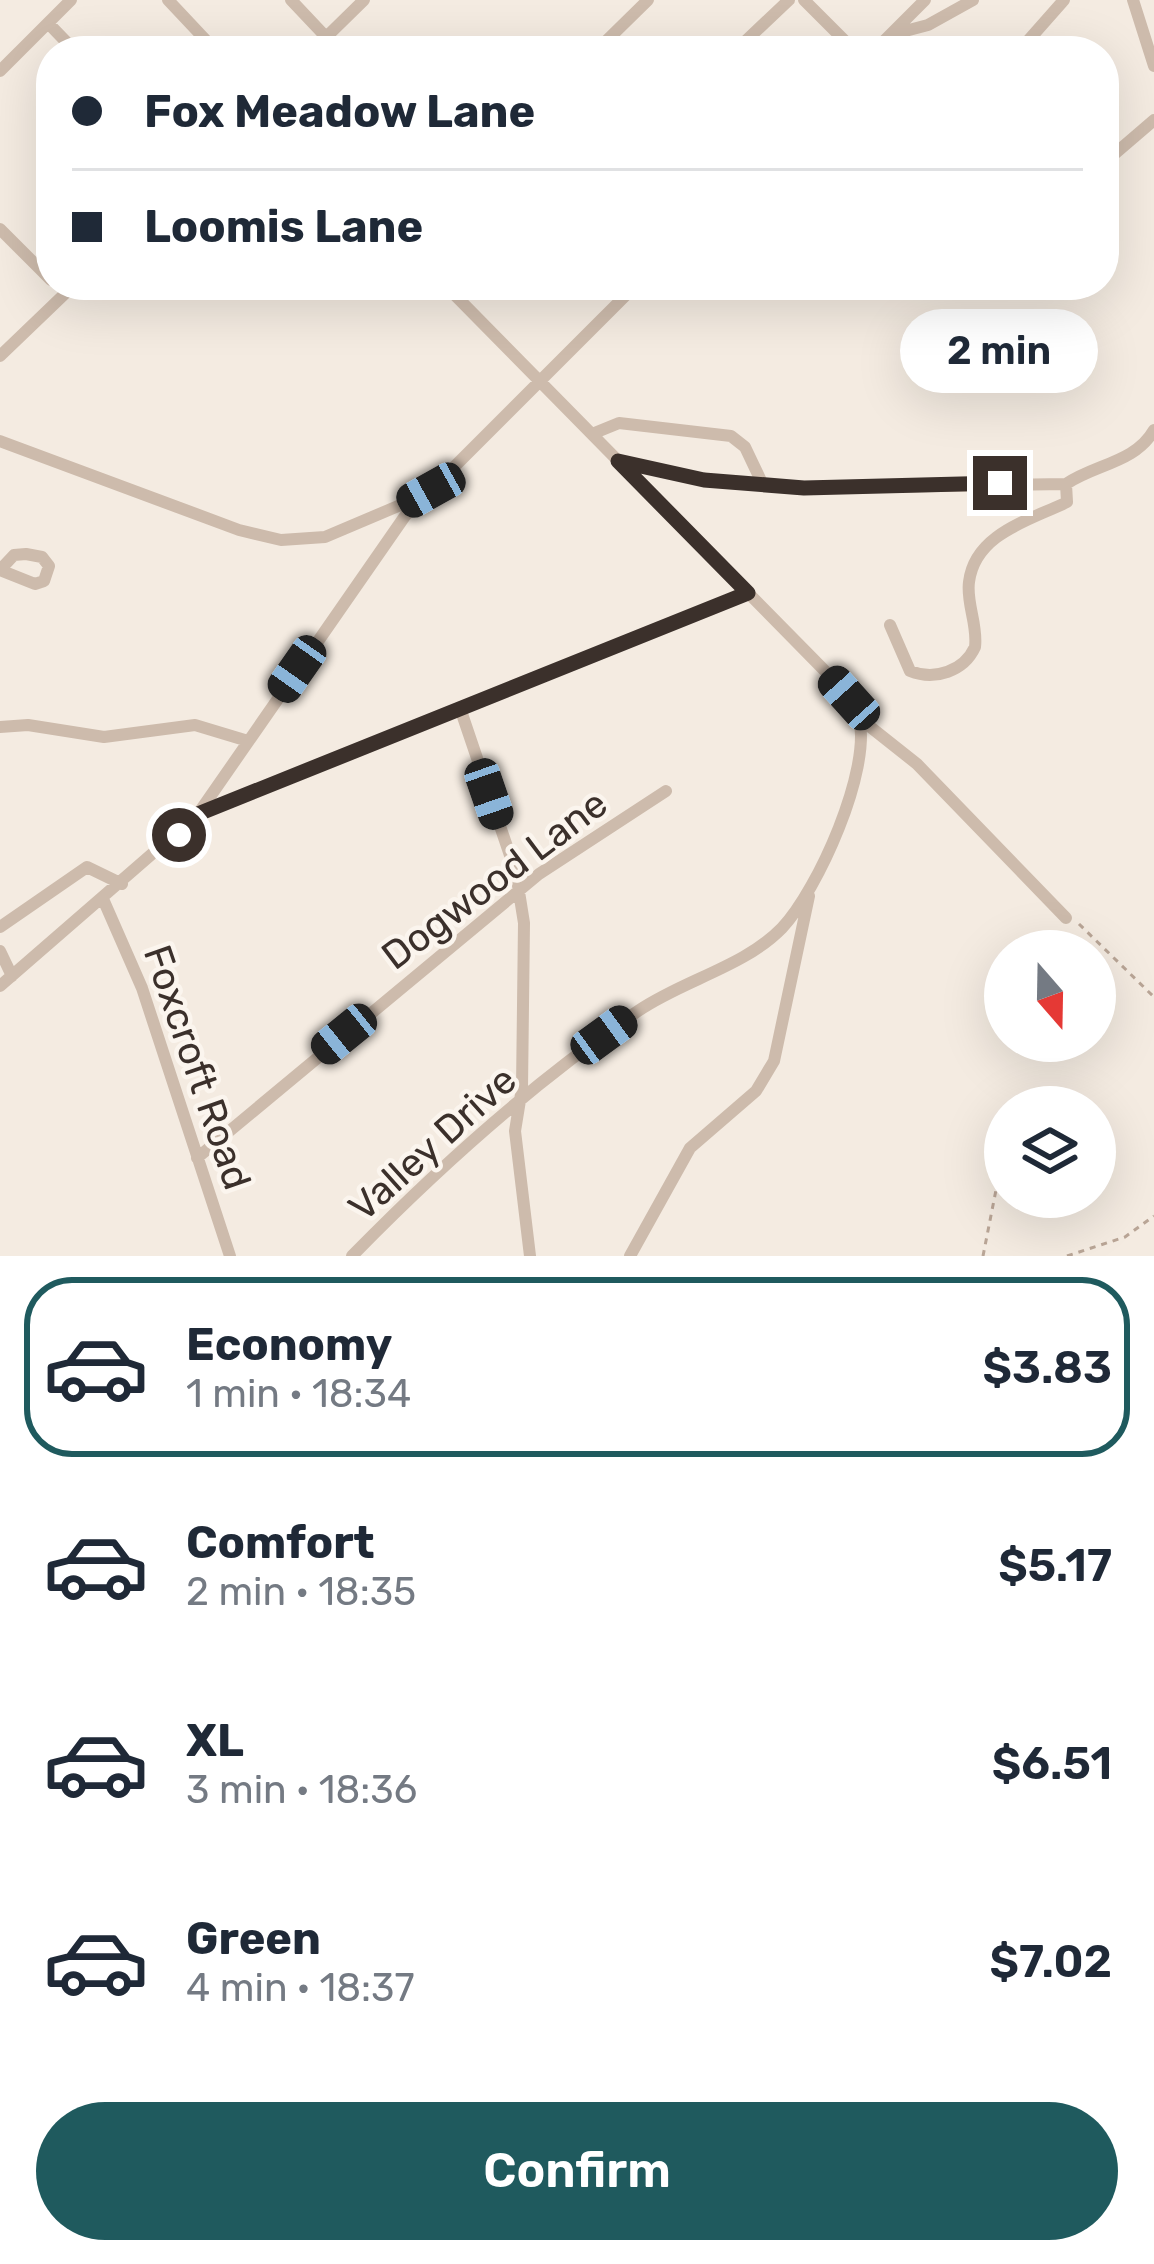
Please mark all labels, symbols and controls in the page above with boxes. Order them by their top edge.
text: Fox Meadow Lane [144,85,535,138]
text: Loomis Lane [144,200,423,253]
callout: 2 min [901,309,1099,393]
text: 2 min [947,328,1051,374]
route end [973,456,1027,510]
car [391,457,471,523]
car [262,629,332,709]
car [812,659,886,737]
car [460,754,518,834]
street label: Dogwood Lane [373,780,616,979]
route start [152,808,206,862]
north arrow [984,930,1116,1062]
map controls [984,930,1116,1218]
street label: Foxcroft Road [134,939,260,1195]
car [305,997,383,1071]
car [564,999,644,1071]
street label: Valley Drive [340,1057,526,1231]
button: layers [984,1086,1116,1218]
icon: car [42,1313,150,1421]
text: Economy [186,1318,392,1371]
text: $3.83 [982,1341,1112,1394]
text: 1 min · 18:34 [186,1371,411,1417]
icon: car [42,1511,150,1619]
text: Comfort [186,1516,375,1569]
text: $5.17 [998,1539,1112,1592]
text: 2 min · 18:35 [186,1569,416,1615]
icon: car [42,1709,150,1817]
text: XL [186,1714,244,1767]
text: $6.51 [992,1737,1112,1790]
text: 3 min · 18:36 [186,1767,417,1813]
icon: car [42,1907,150,2015]
text: Green [186,1912,321,1965]
text: $7.02 [989,1935,1112,1988]
text: 4 min · 18:37 [186,1965,414,2011]
button: Confirm [36,2102,1118,2240]

